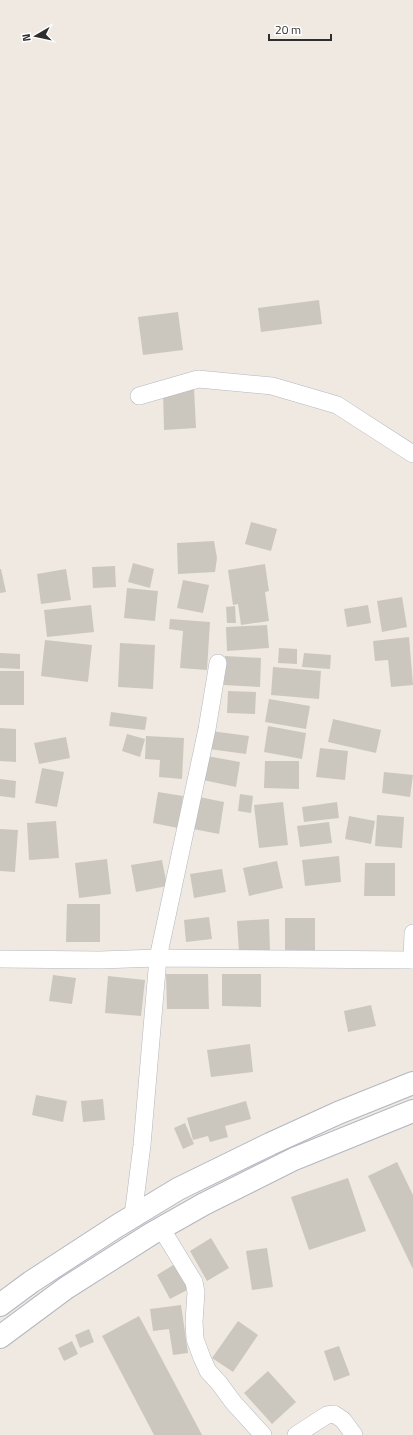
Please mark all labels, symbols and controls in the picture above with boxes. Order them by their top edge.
north arrow [16,16,56,56]
scale bar [269,16,331,42]
text: 20 m [275,20,301,39]
text: N [18,33,35,43]

